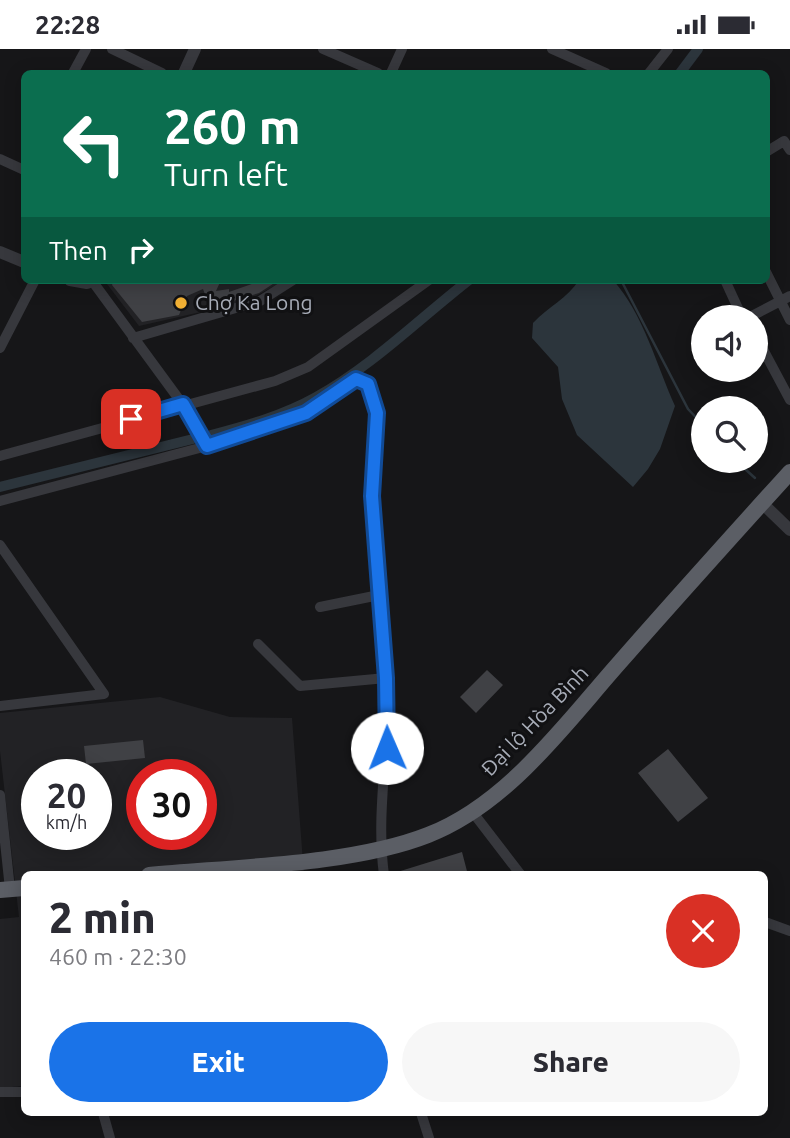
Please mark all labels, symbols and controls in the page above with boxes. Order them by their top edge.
text: 22:28 [35,10,100,39]
icon: left [49,98,140,189]
text: 260 m [164,98,301,153]
text: Turn left [164,156,288,192]
icon: right [122,231,160,269]
text: Then [49,236,108,265]
place label: Chợ Ka Long [195,290,312,314]
marker: Chợ Ka Long [173,295,189,311]
map controls [691,305,768,473]
button: sound [691,305,768,382]
pin [101,389,161,449]
button: search [691,396,768,473]
icon: arrive [112,400,150,438]
street label: Đại lộ Hòa Bình [476,660,593,780]
position arrow [350,711,424,785]
speed limit sign: 30 [126,759,217,850]
text: 20 [47,775,86,815]
text: km/h [46,812,87,832]
text: 2 min [49,894,156,941]
button: close [666,894,740,968]
text: 460 m · 22:30 [49,944,187,969]
button: Exit [49,1022,388,1102]
button: Share [402,1022,740,1102]

